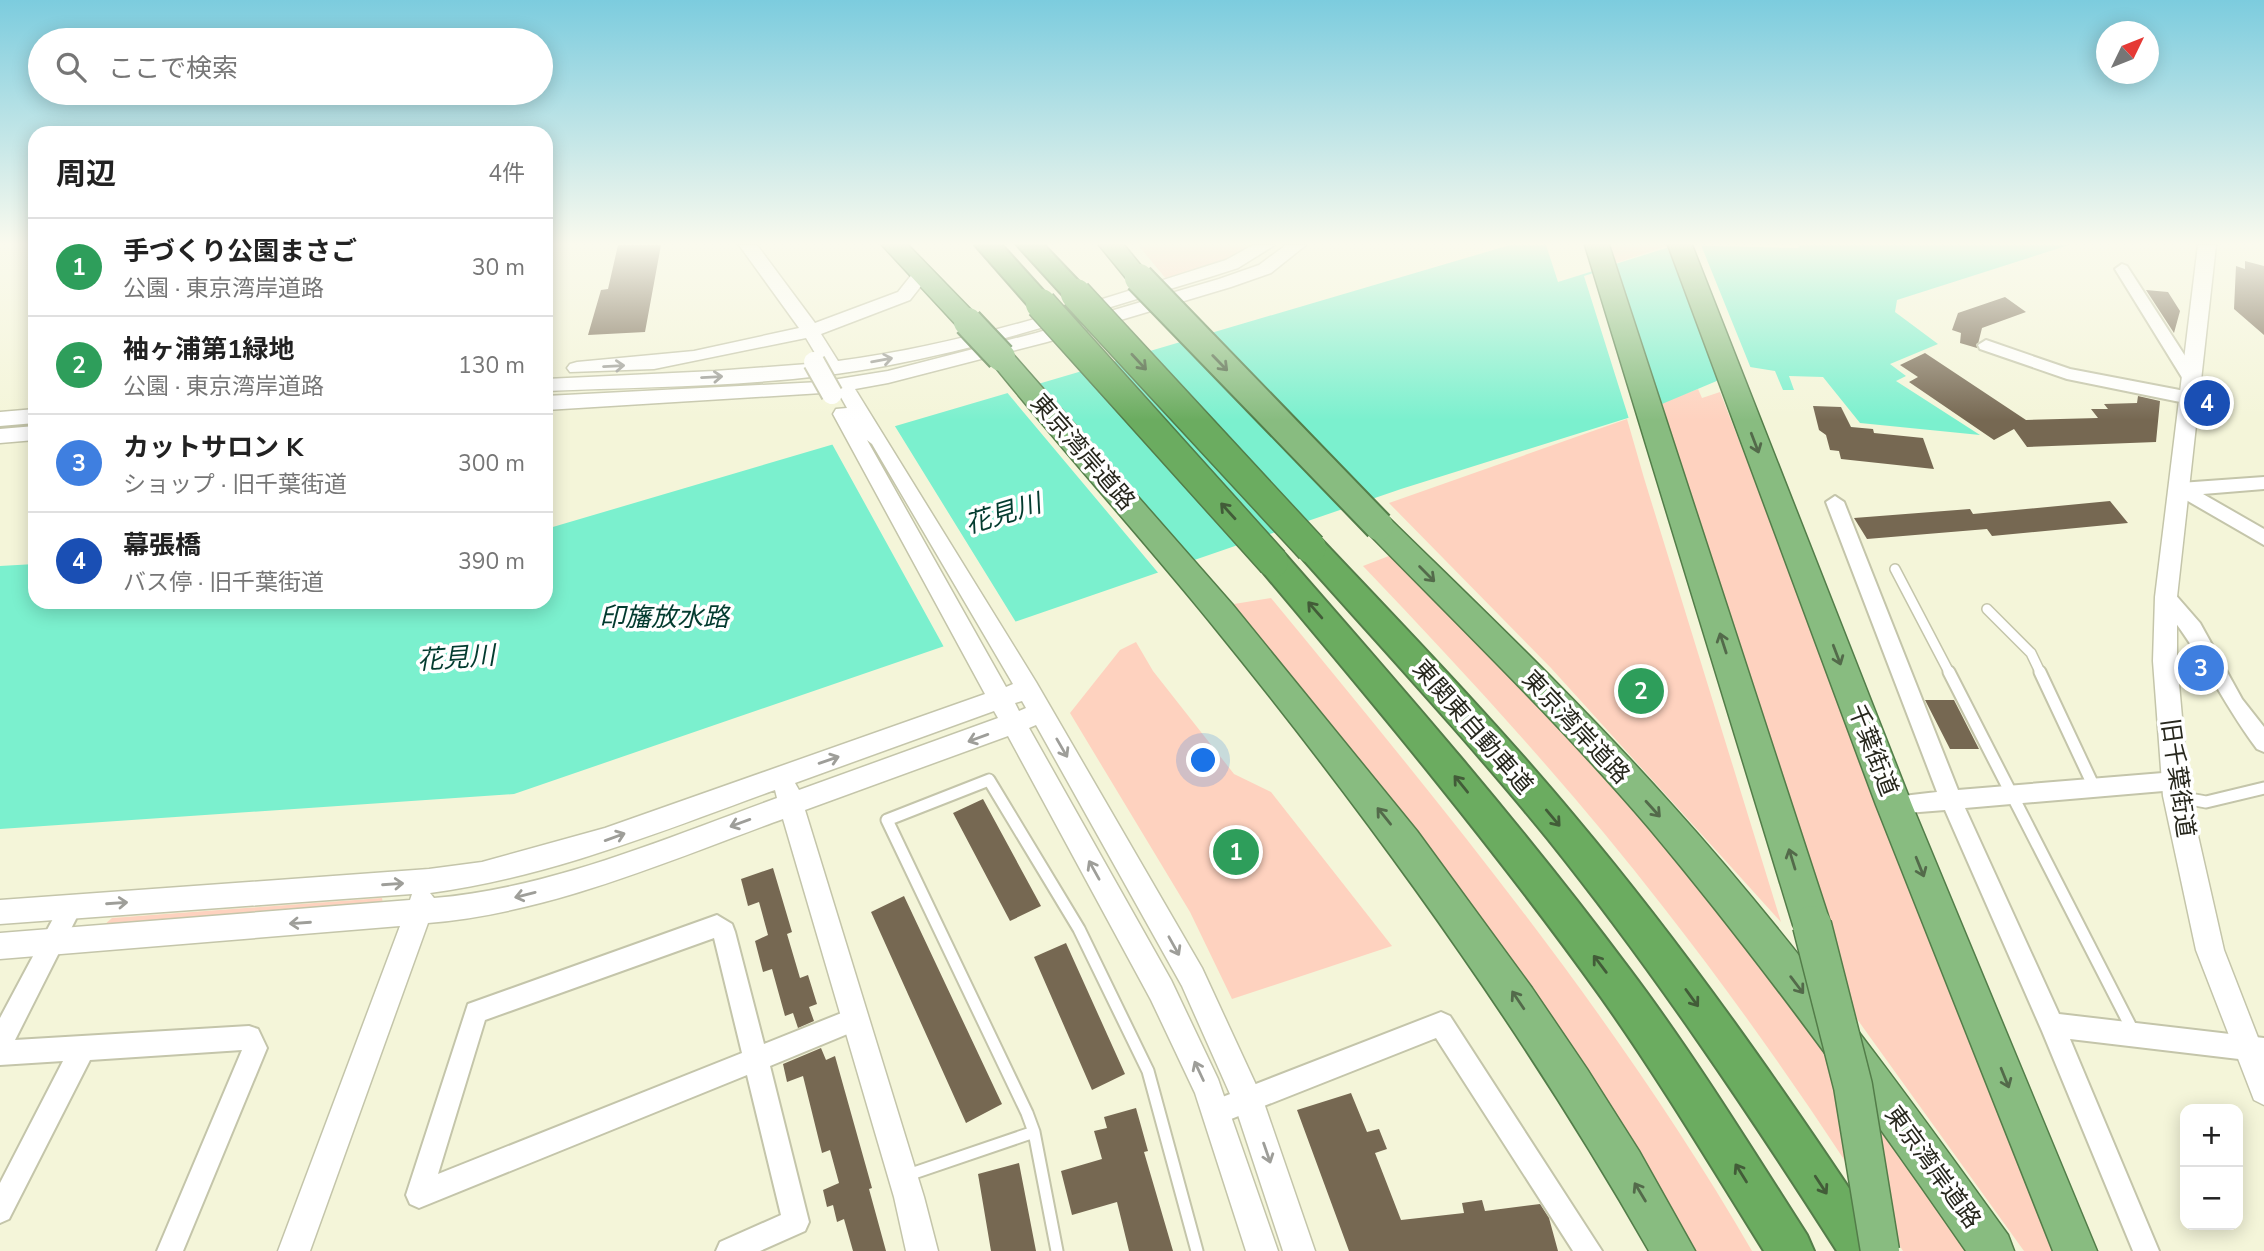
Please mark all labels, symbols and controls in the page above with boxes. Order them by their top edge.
north arrow [2096,21,2159,84]
search box [28,28,553,105]
icon: search [52,48,90,86]
text: ここで検索 [108,51,238,86]
text: 周辺 [56,154,116,195]
text: 4件 [488,158,525,189]
text: 手づくり公園まさご [123,234,357,269]
text: 1 [72,252,86,283]
text: 30 m [472,252,525,283]
text: 公園 · 東京湾岸道路 [123,273,324,304]
text: 袖ヶ浦第1緑地 [123,332,295,367]
text: 2 [72,350,86,381]
text: 130 m [458,350,525,381]
one-way arrow [870,353,893,366]
one-way arrow [1131,353,1148,370]
one-way arrow [1212,354,1229,371]
one-way arrow [602,359,625,372]
one-way arrow [700,370,723,383]
text: 公園 · 東京湾岸道路 [123,371,324,402]
pin: 4 [2184,377,2230,429]
street label: 東京湾岸道路 [1024,387,1142,517]
text: カットサロン K [123,430,303,465]
one-way arrow [1750,431,1763,453]
text: 3 [72,448,86,479]
text: 300 m [458,448,525,479]
text: ショップ · 旧千葉街道 [123,469,347,500]
water label: 花見川 [961,485,1048,542]
one-way arrow [1220,503,1236,521]
text: 幕張橋 [123,528,201,563]
text: 4 [72,546,86,577]
text: 390 m [458,546,525,577]
one-way arrow [1419,565,1436,582]
text: バス停 · 旧千葉街道 [123,567,324,598]
water label: 印旛放水路 [599,600,731,635]
one-way arrow [1307,601,1323,619]
one-way arrow [1716,632,1728,654]
water label: 花見川 [416,638,499,678]
pin: 3 [2178,642,2224,694]
one-way arrow [1832,643,1844,665]
street label: 東関東自動車道 [1406,653,1540,801]
street label: 東京湾岸道路 [1515,663,1637,791]
pin: 2 [1618,665,1664,717]
street label: 千葉街道 [1841,699,1905,801]
street label: 旧千葉街道 [2154,716,2202,840]
one-way arrow [967,733,989,745]
one-way arrow [1055,738,1069,758]
your location [1186,743,1220,777]
one-way arrow [817,753,839,765]
one-way arrow [1454,775,1469,793]
one-way arrow [1645,800,1661,818]
one-way arrow [1377,807,1392,825]
one-way arrow [1545,809,1560,827]
one-way arrow [730,817,752,830]
pin: 1 [1213,826,1259,878]
one-way arrow [603,830,625,842]
one-way arrow [1785,849,1798,871]
one-way arrow [1914,855,1927,877]
one-way arrow [1087,860,1101,880]
one-way arrow [381,877,404,890]
one-way arrow [514,889,537,902]
one-way arrow [105,897,128,910]
one-way arrow [289,917,311,930]
one-way arrow [1168,935,1181,956]
one-way arrow [1593,955,1608,974]
one-way arrow [1789,975,1804,993]
one-way arrow [1685,988,1699,1007]
one-way arrow [1511,991,1525,1010]
one-way arrow [1192,1061,1205,1082]
one-way arrow [2000,1066,2013,1088]
street label: 東京湾岸道路 [1878,1099,1988,1235]
map controls [2180,1104,2243,1230]
button: + [2180,1104,2243,1167]
one-way arrow [1262,1142,1274,1164]
one-way arrow [1734,1163,1748,1183]
button: − [2180,1167,2243,1230]
one-way arrow [1814,1175,1829,1194]
one-way arrow [1633,1182,1647,1202]

